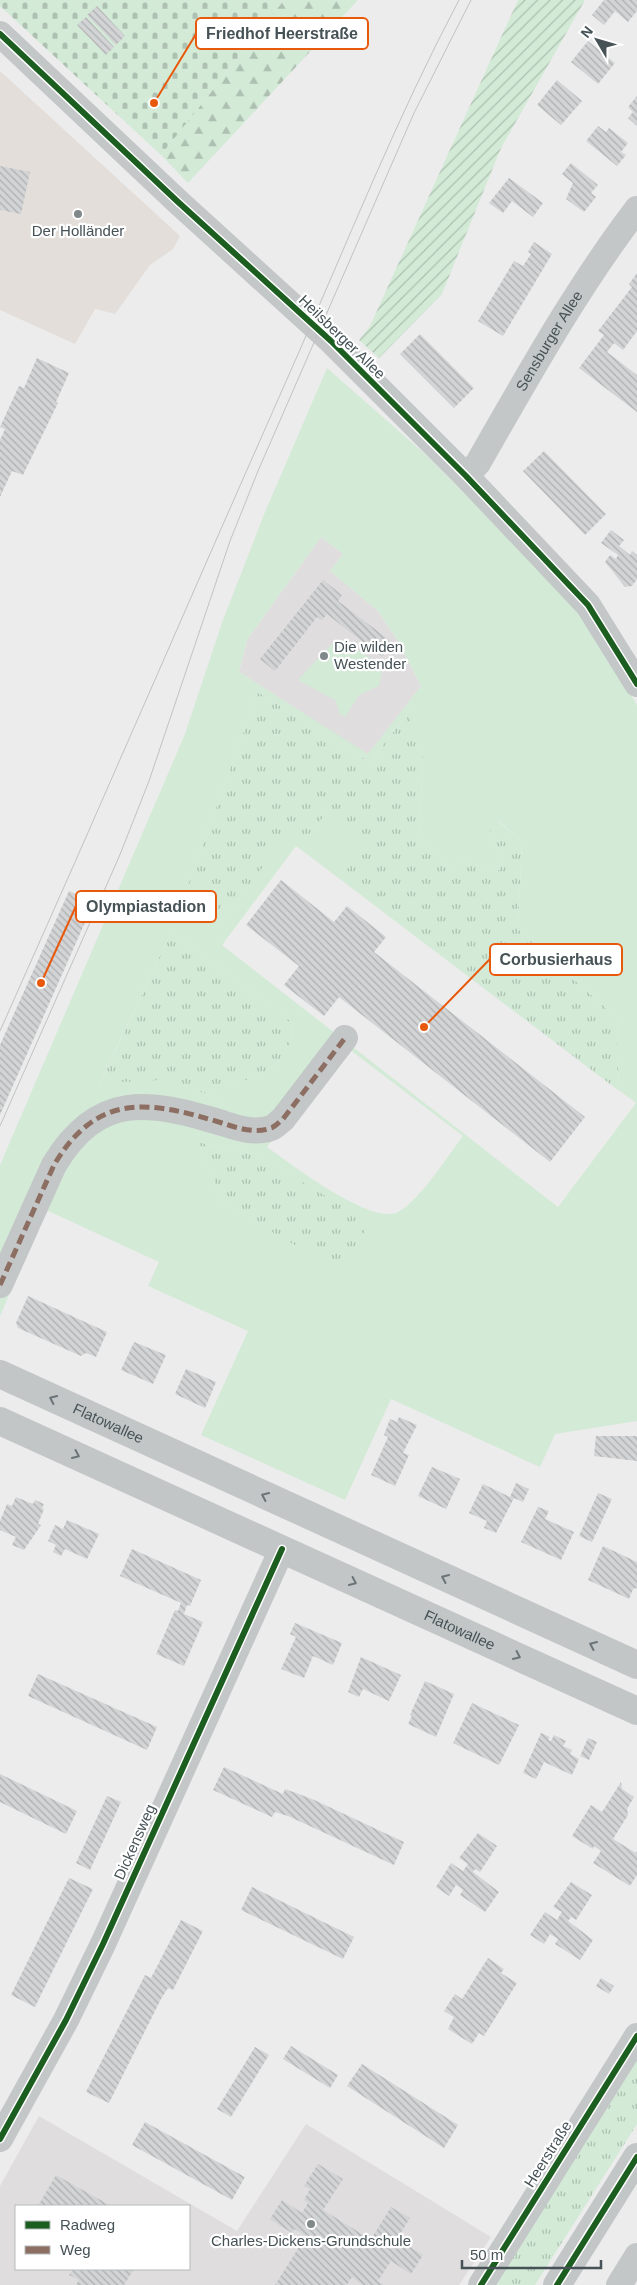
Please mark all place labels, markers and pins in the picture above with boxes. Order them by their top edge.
callout: Friedhof Heerstraße [196,18,368,49]
marker: Der Holländer [72,208,84,220]
place label: Der Holländer [32,222,124,239]
place label: Die wilden Westender [334,638,406,672]
marker: Die wilden Westender [318,650,330,662]
callout: Olympiastadion [76,891,216,922]
callout: Corbusierhaus [490,944,622,975]
marker: Charles-Dickens-Grundschule [305,2218,317,2230]
place label: Charles-Dickens-Grundschule [211,2232,411,2249]

